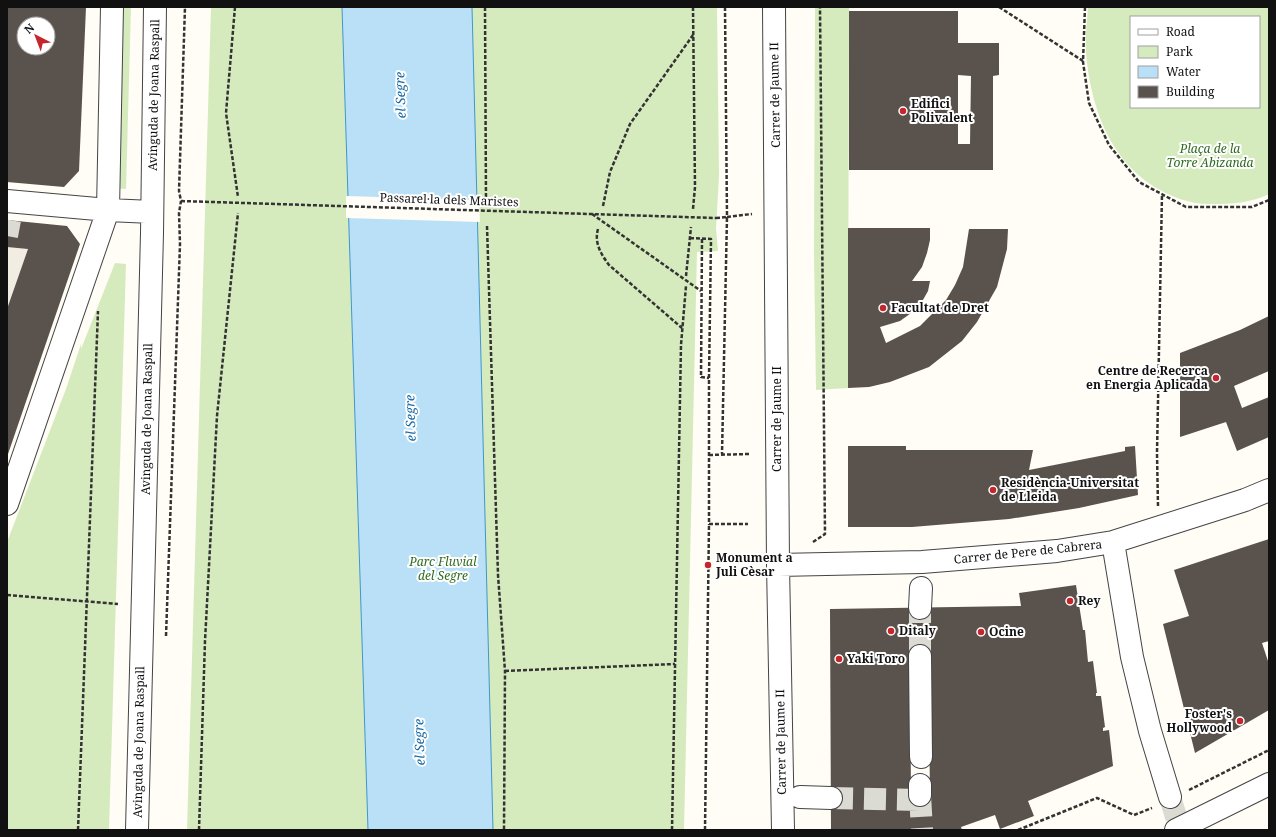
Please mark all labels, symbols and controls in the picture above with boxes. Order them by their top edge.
north arrow [16,16,56,56]
legend [1130,16,1260,108]
street label: Avinguda de Joana Raspall [144,19,163,171]
text: N [21,20,37,37]
text: Road [1166,23,1196,40]
street label: Carrer de Jaume II [765,42,784,148]
text: Park [1166,43,1194,60]
text: Water [1166,63,1201,80]
water label: el Segre [390,71,410,119]
text: Building [1166,83,1215,100]
place label: Edifici Polivalent [911,95,973,126]
marker: Edifici Polivalent [898,106,908,116]
park label: Plaça de la Torre Abizanda [1167,140,1254,171]
street label: Passarel·la dels Maristes [379,189,519,210]
place label: Facultat de Dret [891,299,989,316]
marker: Facultat de Dret [878,303,888,313]
street label: Avinguda de Joana Raspall [137,343,156,495]
place label: Centre de Recerca en Energia Aplicada [1086,362,1208,393]
street label: Carrer de Jaume II [768,366,785,472]
marker: Centre de Recerca en Energia Aplicada [1211,373,1221,383]
water label: el Segre [400,394,420,442]
place label: Residència-Universitat de Lleida [1001,474,1139,505]
marker: Residència-Universitat de Lleida [988,485,998,495]
street label: Carrer de Pere de Cabrera [953,535,1103,568]
place label: Monument a Juli Cèsar [715,549,793,580]
park label: Parc Fluvial del Segre [408,553,477,584]
marker: Monument a Juli Cèsar [703,560,713,570]
place label: Rey [1078,592,1100,609]
marker: Rey [1065,596,1075,606]
place label: Ditaly [899,622,936,639]
place label: Ocine [989,623,1024,640]
marker: Ditaly [886,626,896,636]
marker: Ocine [976,627,986,637]
place label: Yaki Toro [847,650,905,667]
marker: Yaki Toro [834,654,844,664]
street label: Avinguda de Joana Raspall [129,666,148,818]
street label: Carrer de Jaume II [771,689,790,795]
place label: Foster's Hollywood [1167,705,1232,736]
marker: Foster's Hollywood [1235,716,1245,726]
water label: el Segre [409,718,429,766]

